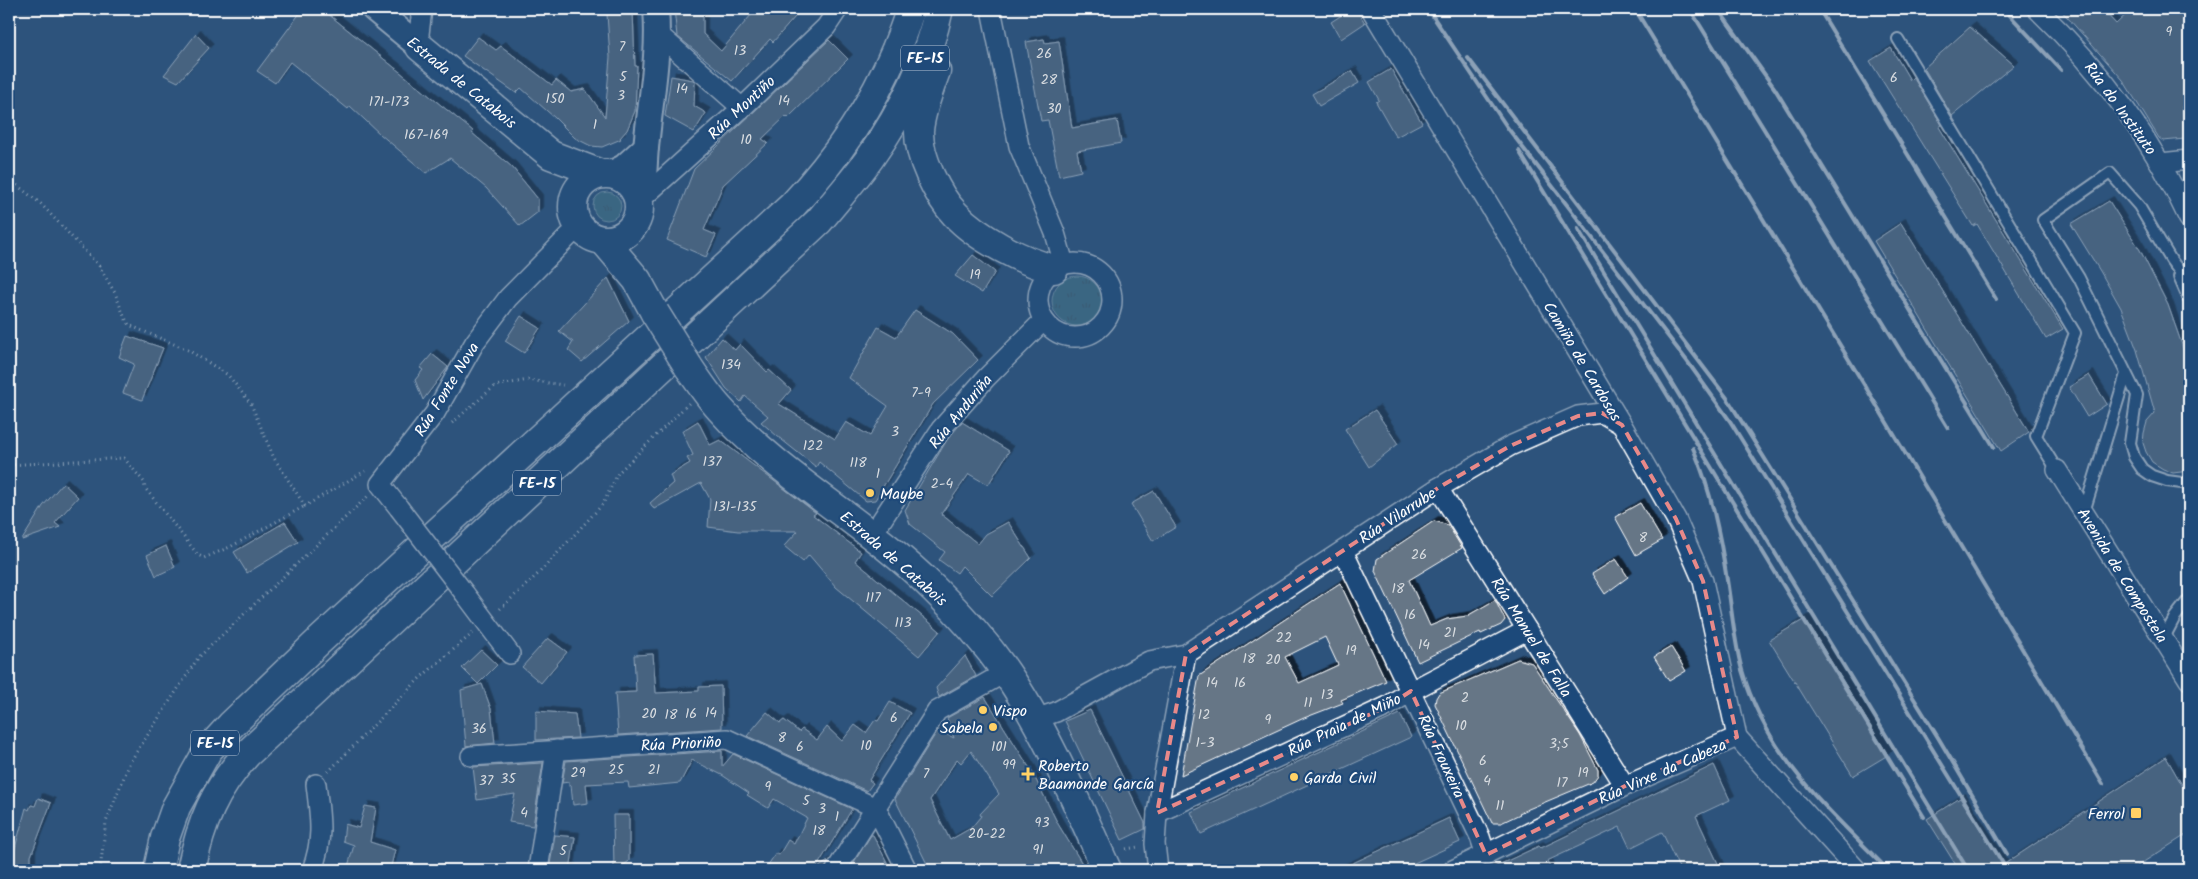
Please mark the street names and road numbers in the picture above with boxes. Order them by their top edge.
street label: Estrada de Catabois [400,31,522,136]
road number: FE-15 [901,46,949,70]
street label: Rúa do Instituto [2077,57,2162,161]
street label: Rúa Montiño [702,70,782,146]
street label: Camiño de Cardosas [1536,297,1628,427]
street label: Rúa Fonte Nova [408,338,486,442]
street label: Rúa Anduriña [923,369,999,455]
road number: FE-15 [513,470,561,496]
street label: Rúa Vilarrube [1354,482,1442,551]
street label: Avenida de Compostela [2070,503,2174,648]
street label: Estrada de Catabois [834,505,953,613]
street label: Rúa Manuel de Falla [1484,573,1578,703]
street label: Rúa Praia de Miño [1283,687,1406,764]
street label: Rúa Frouxeira [1410,710,1471,803]
road number: FE-15 [191,730,239,756]
street label: Rúa Prioriño [640,730,722,759]
street label: Rúa Virxe da Cabeza [1594,733,1731,812]

